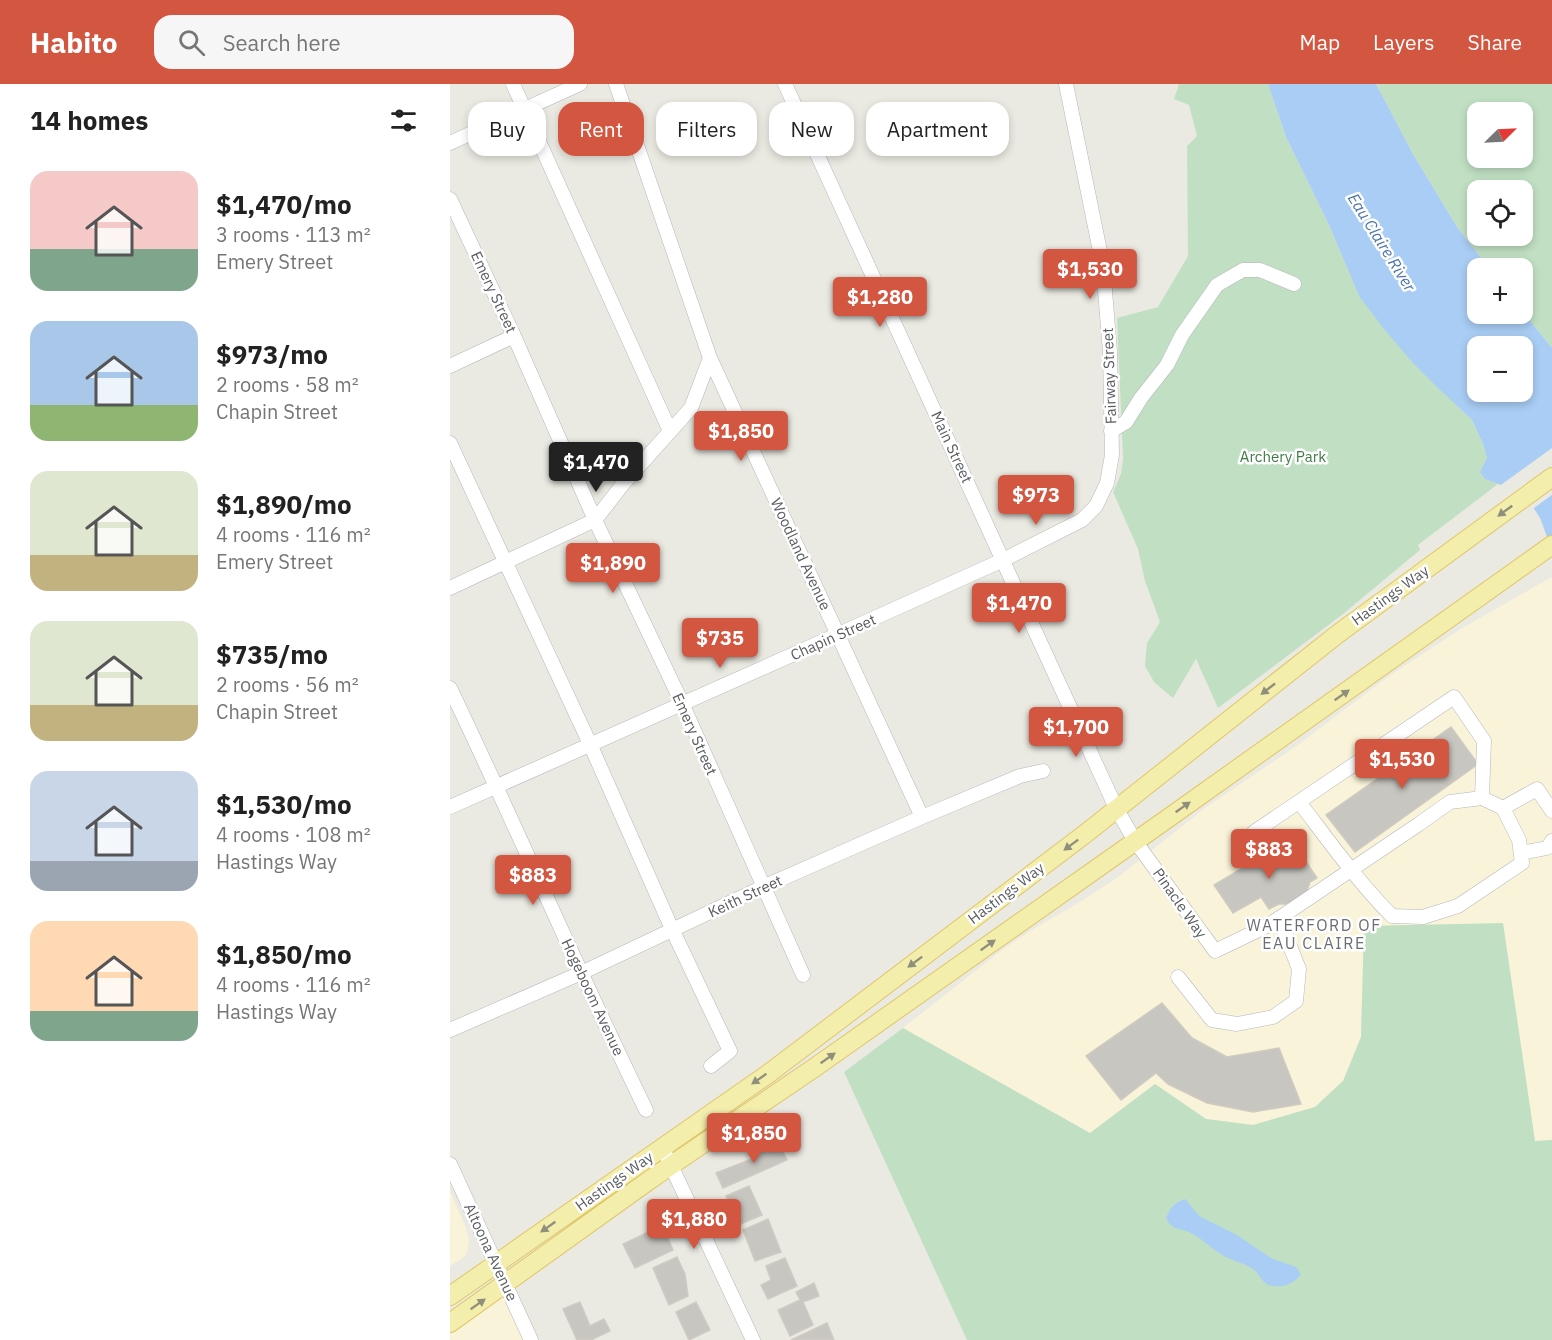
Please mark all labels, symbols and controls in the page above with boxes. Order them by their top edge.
search box [154,15,574,69]
text: Habito [30,24,118,61]
icon: search [175,26,208,59]
text: Search here [223,28,341,57]
text: Map [1300,28,1340,56]
text: Layers [1373,28,1435,56]
text: Share [1468,28,1522,56]
chip: Buy [468,102,546,156]
chip: Rent [558,102,644,156]
chip: Filters [656,102,757,156]
chip: New [769,102,854,156]
chip: Apartment [866,102,1009,156]
north arrow [1467,102,1533,168]
map controls [1467,102,1533,402]
text: 14 homes [30,103,148,137]
icon: filters [387,104,420,137]
button: locate [1467,180,1533,246]
text: $1,470/mo [216,187,352,221]
water label: Eau Claire River [1344,189,1421,296]
icon: home [78,195,150,267]
text: 3 rooms · 113 m² [216,221,371,248]
text: Emery Street [216,248,333,275]
street label: Emery Street [467,248,521,336]
pin: $1,530 [1041,249,1139,300]
text: $1,530 [1057,255,1123,282]
button: + [1467,258,1533,324]
pin: $1,280 [831,277,929,328]
text: $1,280 [847,283,913,310]
street label: Fairway Street [1098,327,1120,425]
button: − [1467,336,1533,402]
text: $973/mo [216,337,328,371]
icon: home [78,345,150,417]
text: 2 rooms · 58 m² [216,371,359,398]
text: Chapin Street [216,398,338,425]
street label: Main Street [927,408,977,486]
pin: $1,850 [692,411,790,462]
text: $1,850 [708,417,774,444]
pin: $1,470 [547,442,645,493]
park label: Archery Park [1240,447,1326,466]
text: $1,470 [563,448,629,475]
pin: $973 [1000,475,1072,526]
text: $973 [1012,481,1060,508]
text: $1,890/mo [216,487,352,521]
icon: home [78,495,150,567]
street label: Woodland Avenue [767,495,835,613]
one-way arrow [1497,505,1513,517]
text: 4 rooms · 116 m² [216,521,371,548]
pin: $1,890 [564,543,662,594]
text: Emery Street [216,548,333,575]
text: $1,890 [580,549,646,576]
street label: Hastings Way [1348,560,1433,629]
pin: $1,470 [970,583,1068,634]
text: $1,470 [986,589,1052,616]
street label: Chapin Street [787,610,879,664]
pin: $735 [684,618,756,669]
text: $735 [696,624,744,651]
text: $735/mo [216,637,328,671]
icon: home [78,645,150,717]
text: 2 rooms · 56 m² [216,671,359,698]
one-way arrow [1260,682,1275,694]
one-way arrow [1335,689,1350,701]
street label: Emery Street [668,690,722,778]
text: Chapin Street [216,698,338,725]
pin: $1,700 [1027,707,1125,758]
text: $1,700 [1043,713,1109,740]
pin: $1,530 [1353,739,1451,790]
text: $1,530 [1369,745,1435,772]
text: $1,530/mo [216,787,352,821]
icon: home [78,795,150,867]
one-way arrow [1175,801,1191,813]
text: 4 rooms · 108 m² [216,821,371,848]
pin: $883 [1233,829,1305,880]
text: $883 [1245,835,1293,862]
one-way arrow [1063,838,1078,850]
text: Hastings Way [216,848,337,875]
pin: $883 [497,855,569,906]
street label: Hastings Way [964,858,1048,928]
text: $883 [509,861,557,888]
street label: Pinacle Way [1149,864,1211,942]
street label: Keith Street [705,871,785,921]
district label: WATERFORD OF EAU CLAIRE [1246,915,1382,953]
street label: Hogeboom Avenue [557,935,629,1059]
text: $1,850/mo [216,937,352,971]
one-way arrow [979,939,995,951]
icon: home [78,945,150,1017]
one-way arrow [907,956,923,969]
text: 4 rooms · 116 m² [216,971,371,998]
text: Hastings Way [216,998,337,1025]
one-way arrow [820,1052,836,1064]
one-way arrow [752,1073,768,1085]
pin: $1,850 [705,1113,803,1164]
text: $1,850 [721,1119,787,1146]
street label: Hastings Way [571,1147,657,1215]
pin: $1,880 [645,1199,743,1250]
street label: Altoona Avenue [460,1200,522,1304]
text: $1,880 [661,1205,727,1232]
one-way arrow [540,1221,556,1233]
one-way arrow [469,1298,485,1310]

